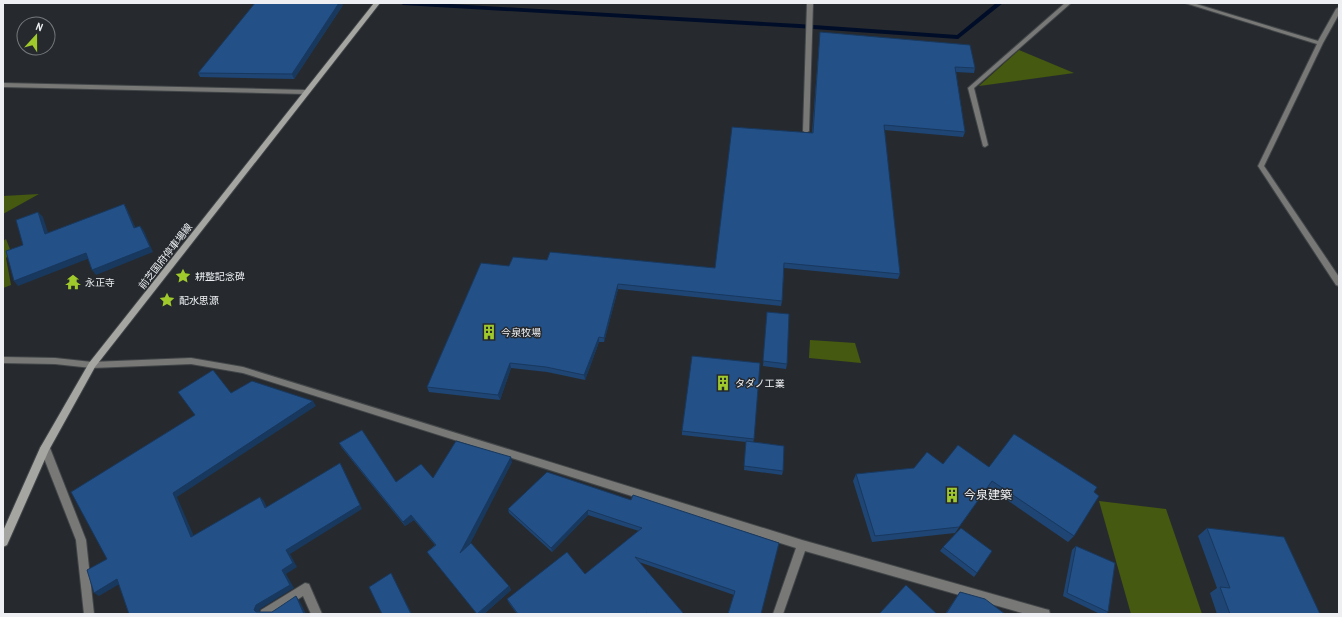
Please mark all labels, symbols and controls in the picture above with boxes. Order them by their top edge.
north arrow [16,16,56,56]
text: N [34,19,45,34]
street label: 前芝国府停車場線 [136,221,195,292]
place icon: 耕整記念碑 [174,267,192,285]
place label: 耕整記念碑 [195,270,245,283]
temple icon: 永正寺 [64,273,82,291]
place label: 永正寺 [85,276,115,289]
place icon: 配水思源 [158,291,176,309]
place label: 配水思源 [179,294,219,307]
building icon: 今泉牧場 [480,323,498,341]
place label: 今泉牧場 [501,326,541,339]
building icon: タダノ工業 [714,374,732,392]
place label: タダノ工業 [735,377,785,390]
building icon: 今泉建築 [943,486,961,504]
place label: 今泉建築 [964,487,1012,503]

